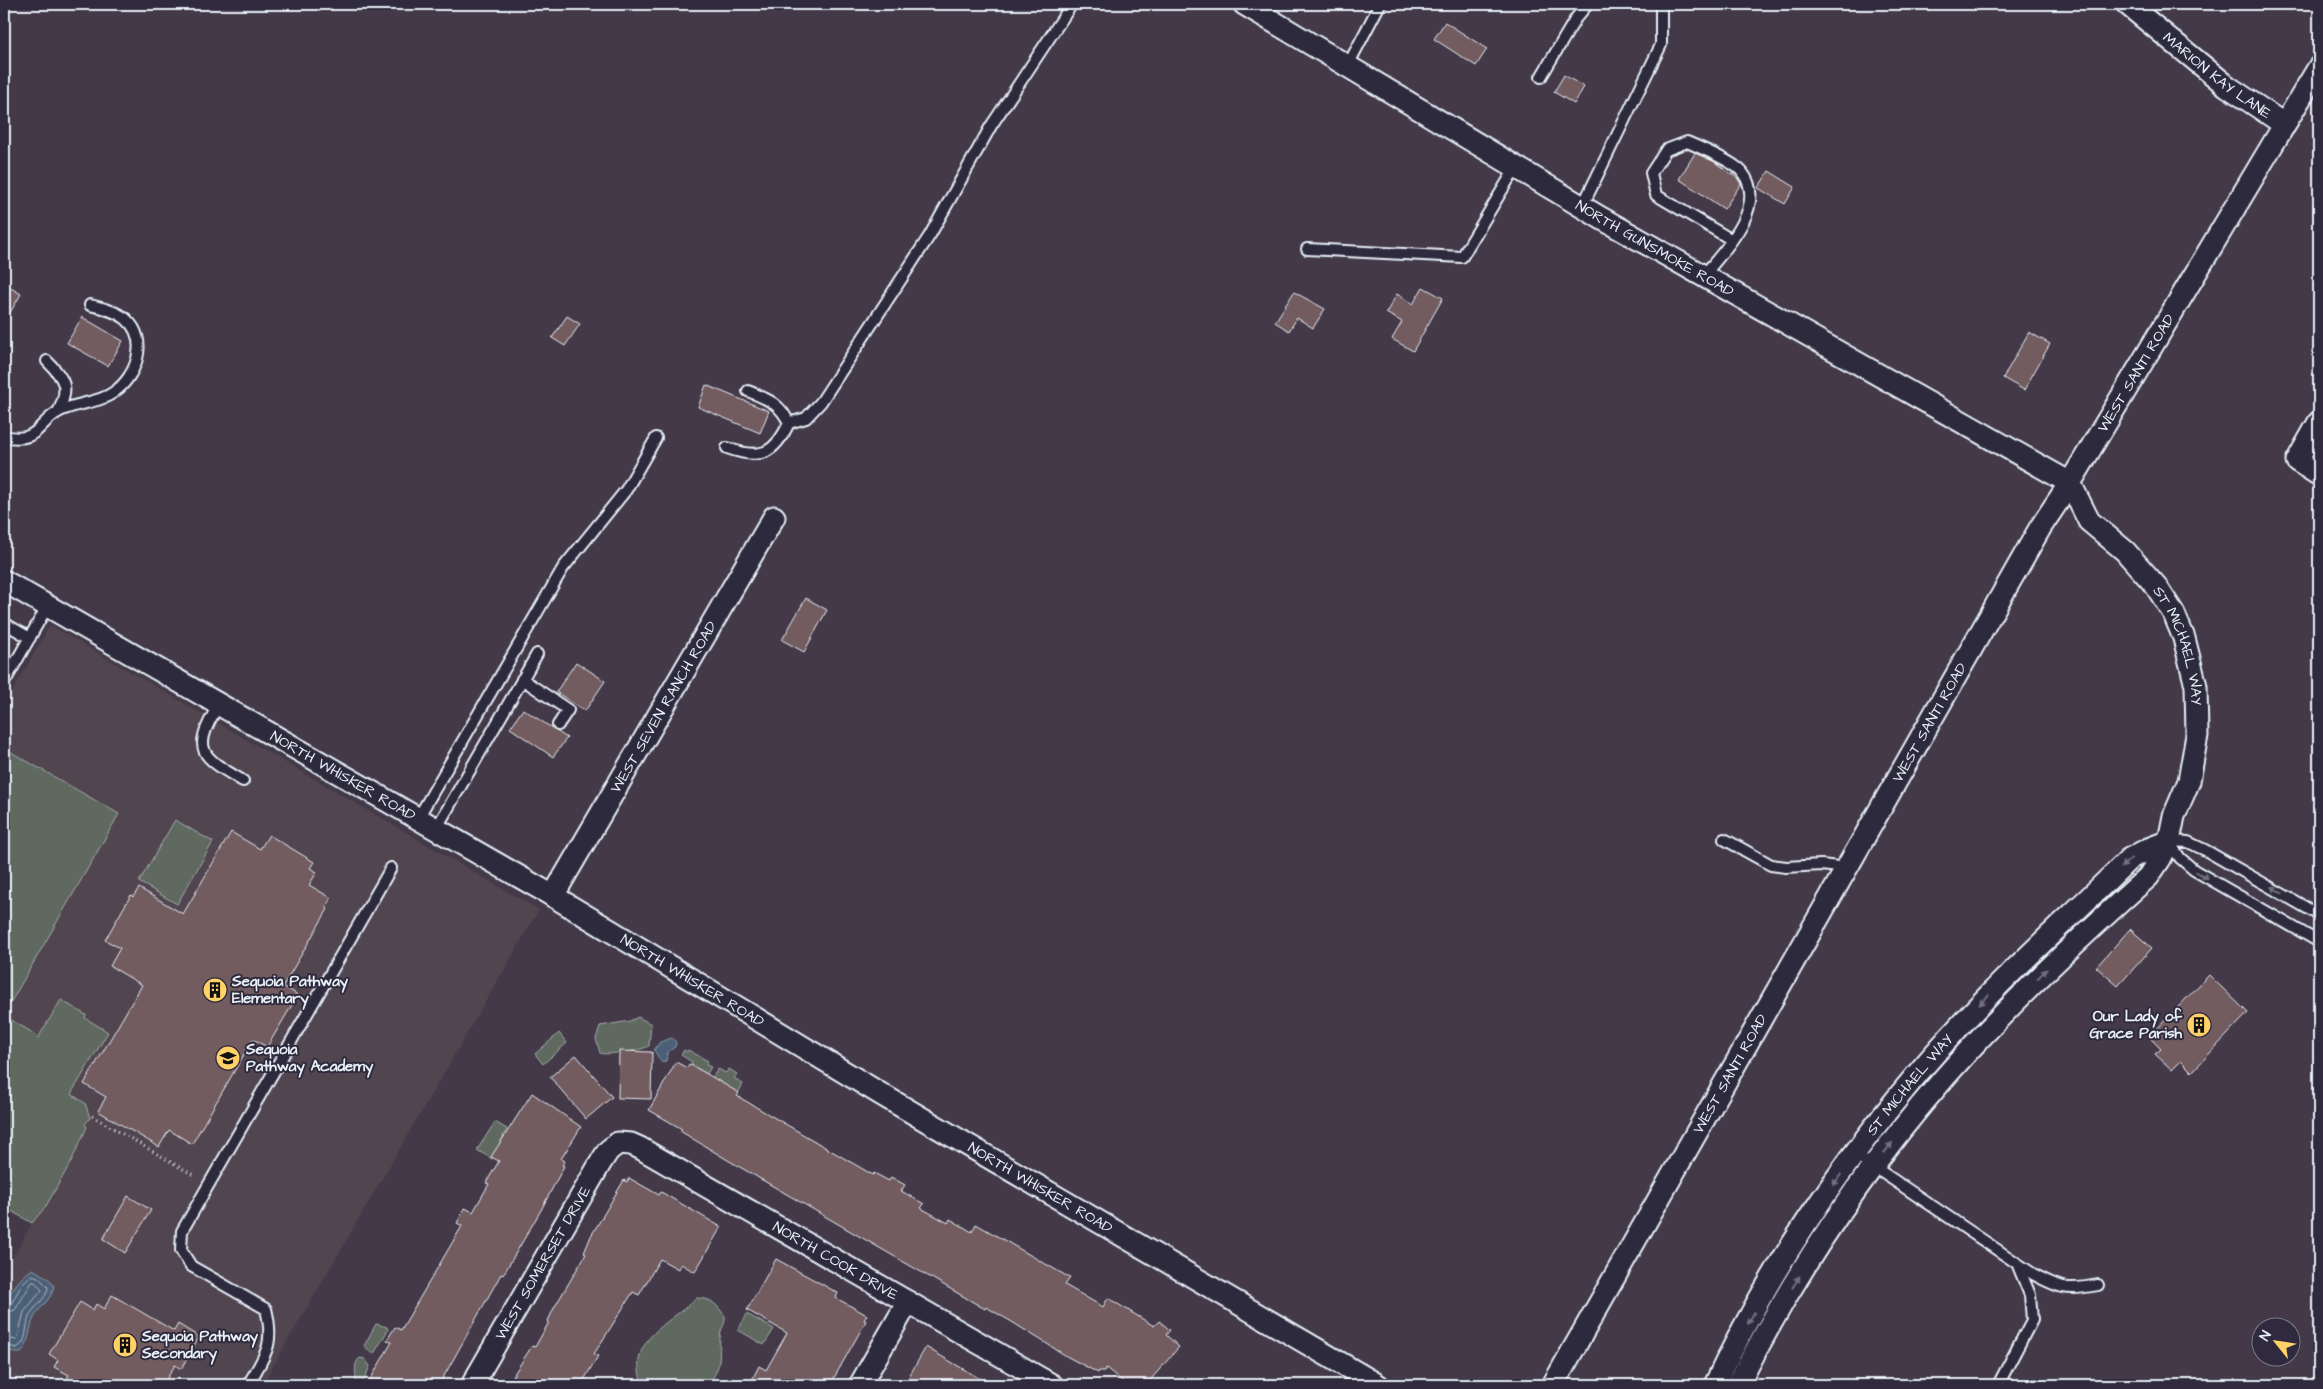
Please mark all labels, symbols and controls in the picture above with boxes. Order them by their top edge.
street label: MARION KAY LANE [2158,27,2276,123]
street label: NORTH GUNSMOKE ROAD [1572,195,1738,302]
street label: WEST SANTI ROAD [2092,310,2180,436]
street label: ST MICHAEL WAY [2148,582,2207,705]
street label: WEST SEVEN RANCH ROAD [605,617,722,797]
street label: WEST SANTI ROAD [1887,659,1972,786]
street label: NORTH WHISKER ROAD [267,726,420,826]
one-way arrow [2120,857,2132,869]
one-way arrow [2195,871,2210,879]
one-way arrow [2270,886,2283,895]
street label: NORTH WHISKER ROAD [617,929,769,1032]
one-way arrow [2036,968,2048,980]
place label: Sequoia Pathway Elementary [231,971,349,1010]
building icon: Sequoia Pathway Elementary [202,977,228,1003]
one-way arrow [1978,994,1990,1006]
place label: Our Lady of Grace Parish [2089,1006,2183,1044]
street label: WEST SANTI ROAD [1688,1010,1772,1137]
building icon: Our Lady of Grace Parish [2186,1012,2212,1038]
street label: ST MICHAEL WAY [1861,1029,1958,1140]
place label: Sequoia Pathway Academy [245,1039,374,1078]
school or university icon: Sequoia Pathway Academy [215,1045,241,1071]
street label: NORTH WHISKER ROAD [964,1137,1117,1238]
one-way arrow [1883,1142,1894,1155]
one-way arrow [1832,1173,1842,1187]
street label: WEST SOMERSET DRIVE [490,1182,595,1344]
street label: NORTH COOK DRIVE [769,1216,902,1305]
one-way arrow [1792,1275,1801,1288]
one-way arrow [1746,1311,1755,1324]
north arrow [2250,1316,2300,1366]
place label: Sequoia Pathway Secondary [141,1326,259,1365]
text: N [2255,1327,2277,1345]
building icon: Sequoia Pathway Secondary [112,1332,138,1358]

